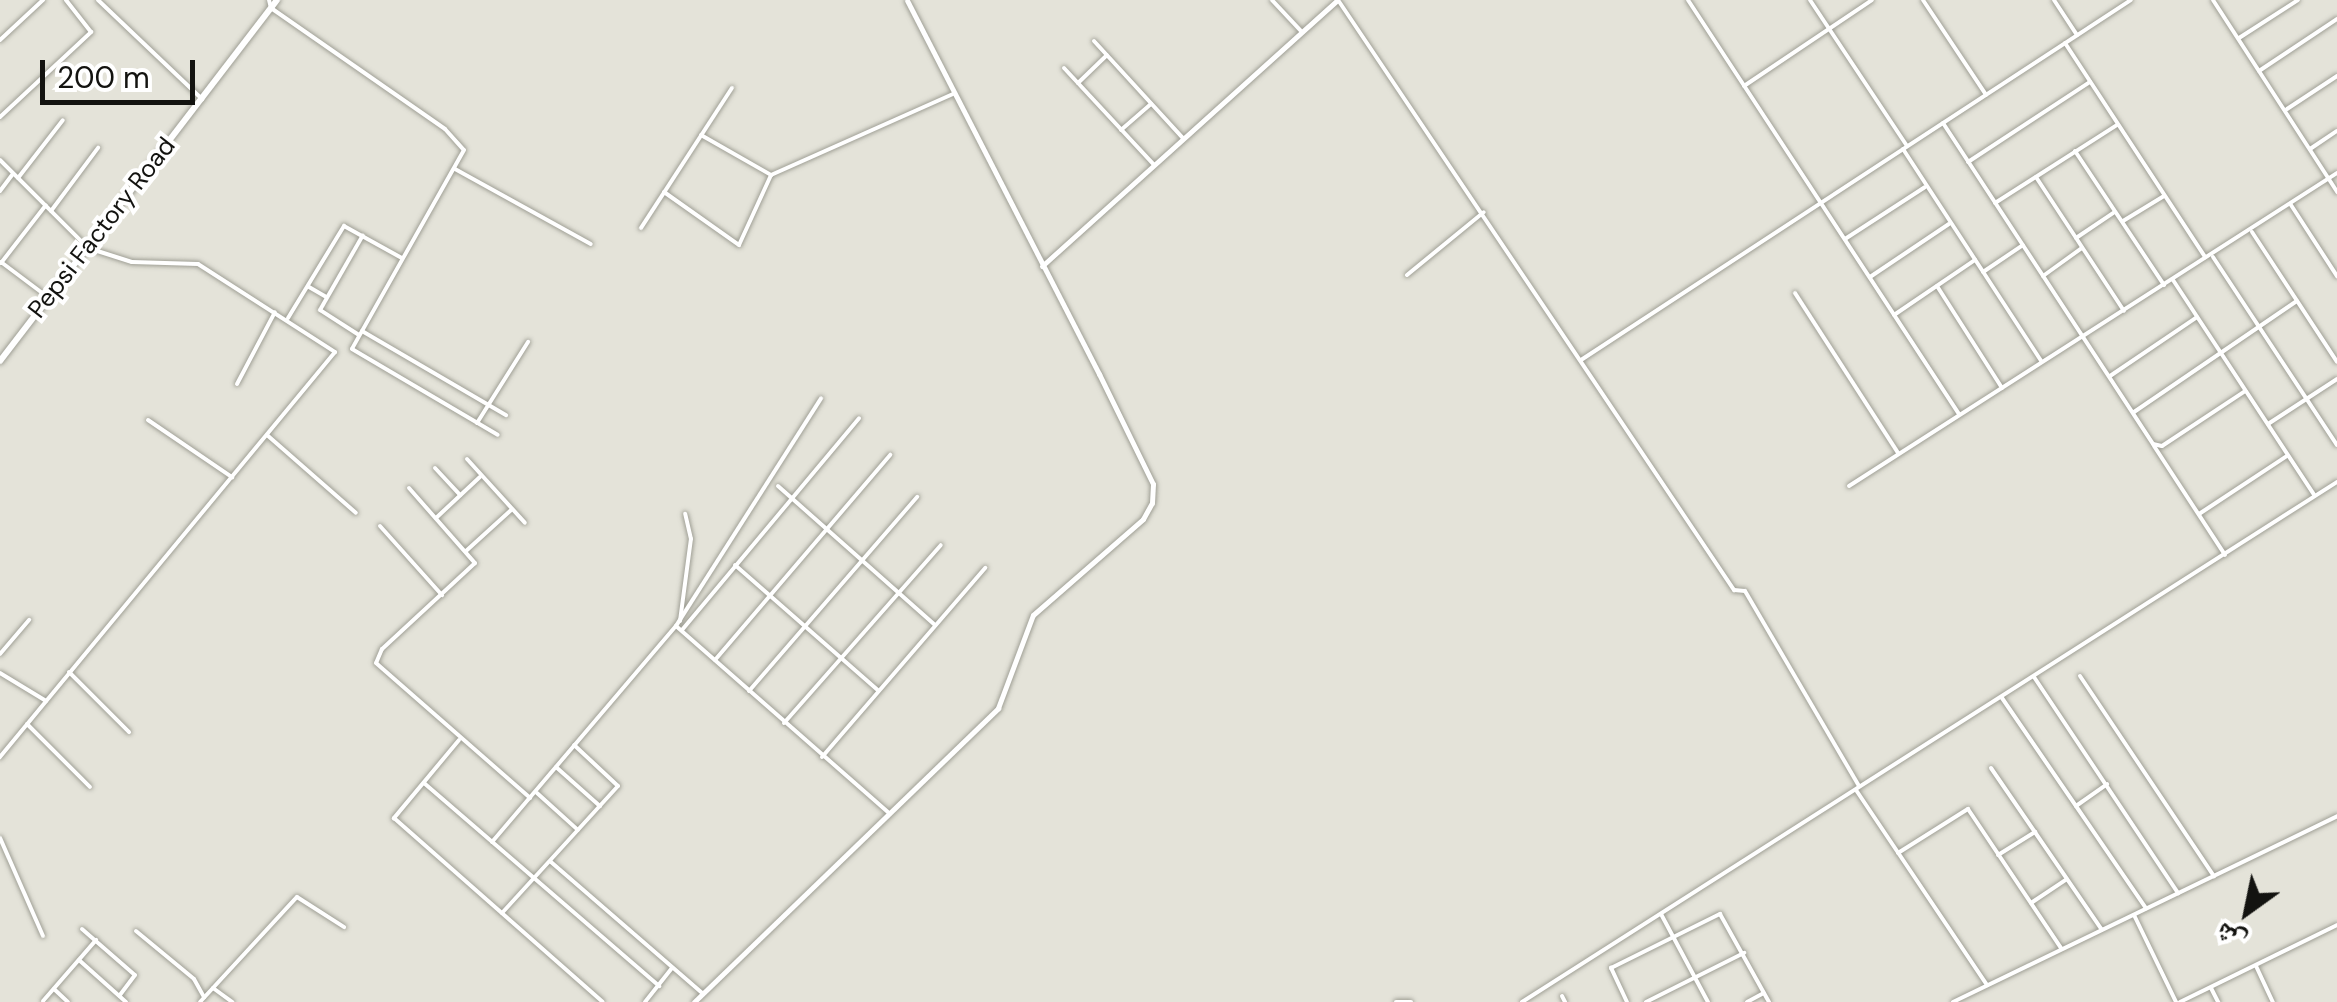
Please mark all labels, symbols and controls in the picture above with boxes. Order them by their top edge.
scale bar [45,40,200,102]
text: 200 m [57,58,150,97]
street label: Pepsi Factory Road [22,132,182,324]
north arrow [2197,862,2297,962]
text: ش [2208,914,2253,961]

